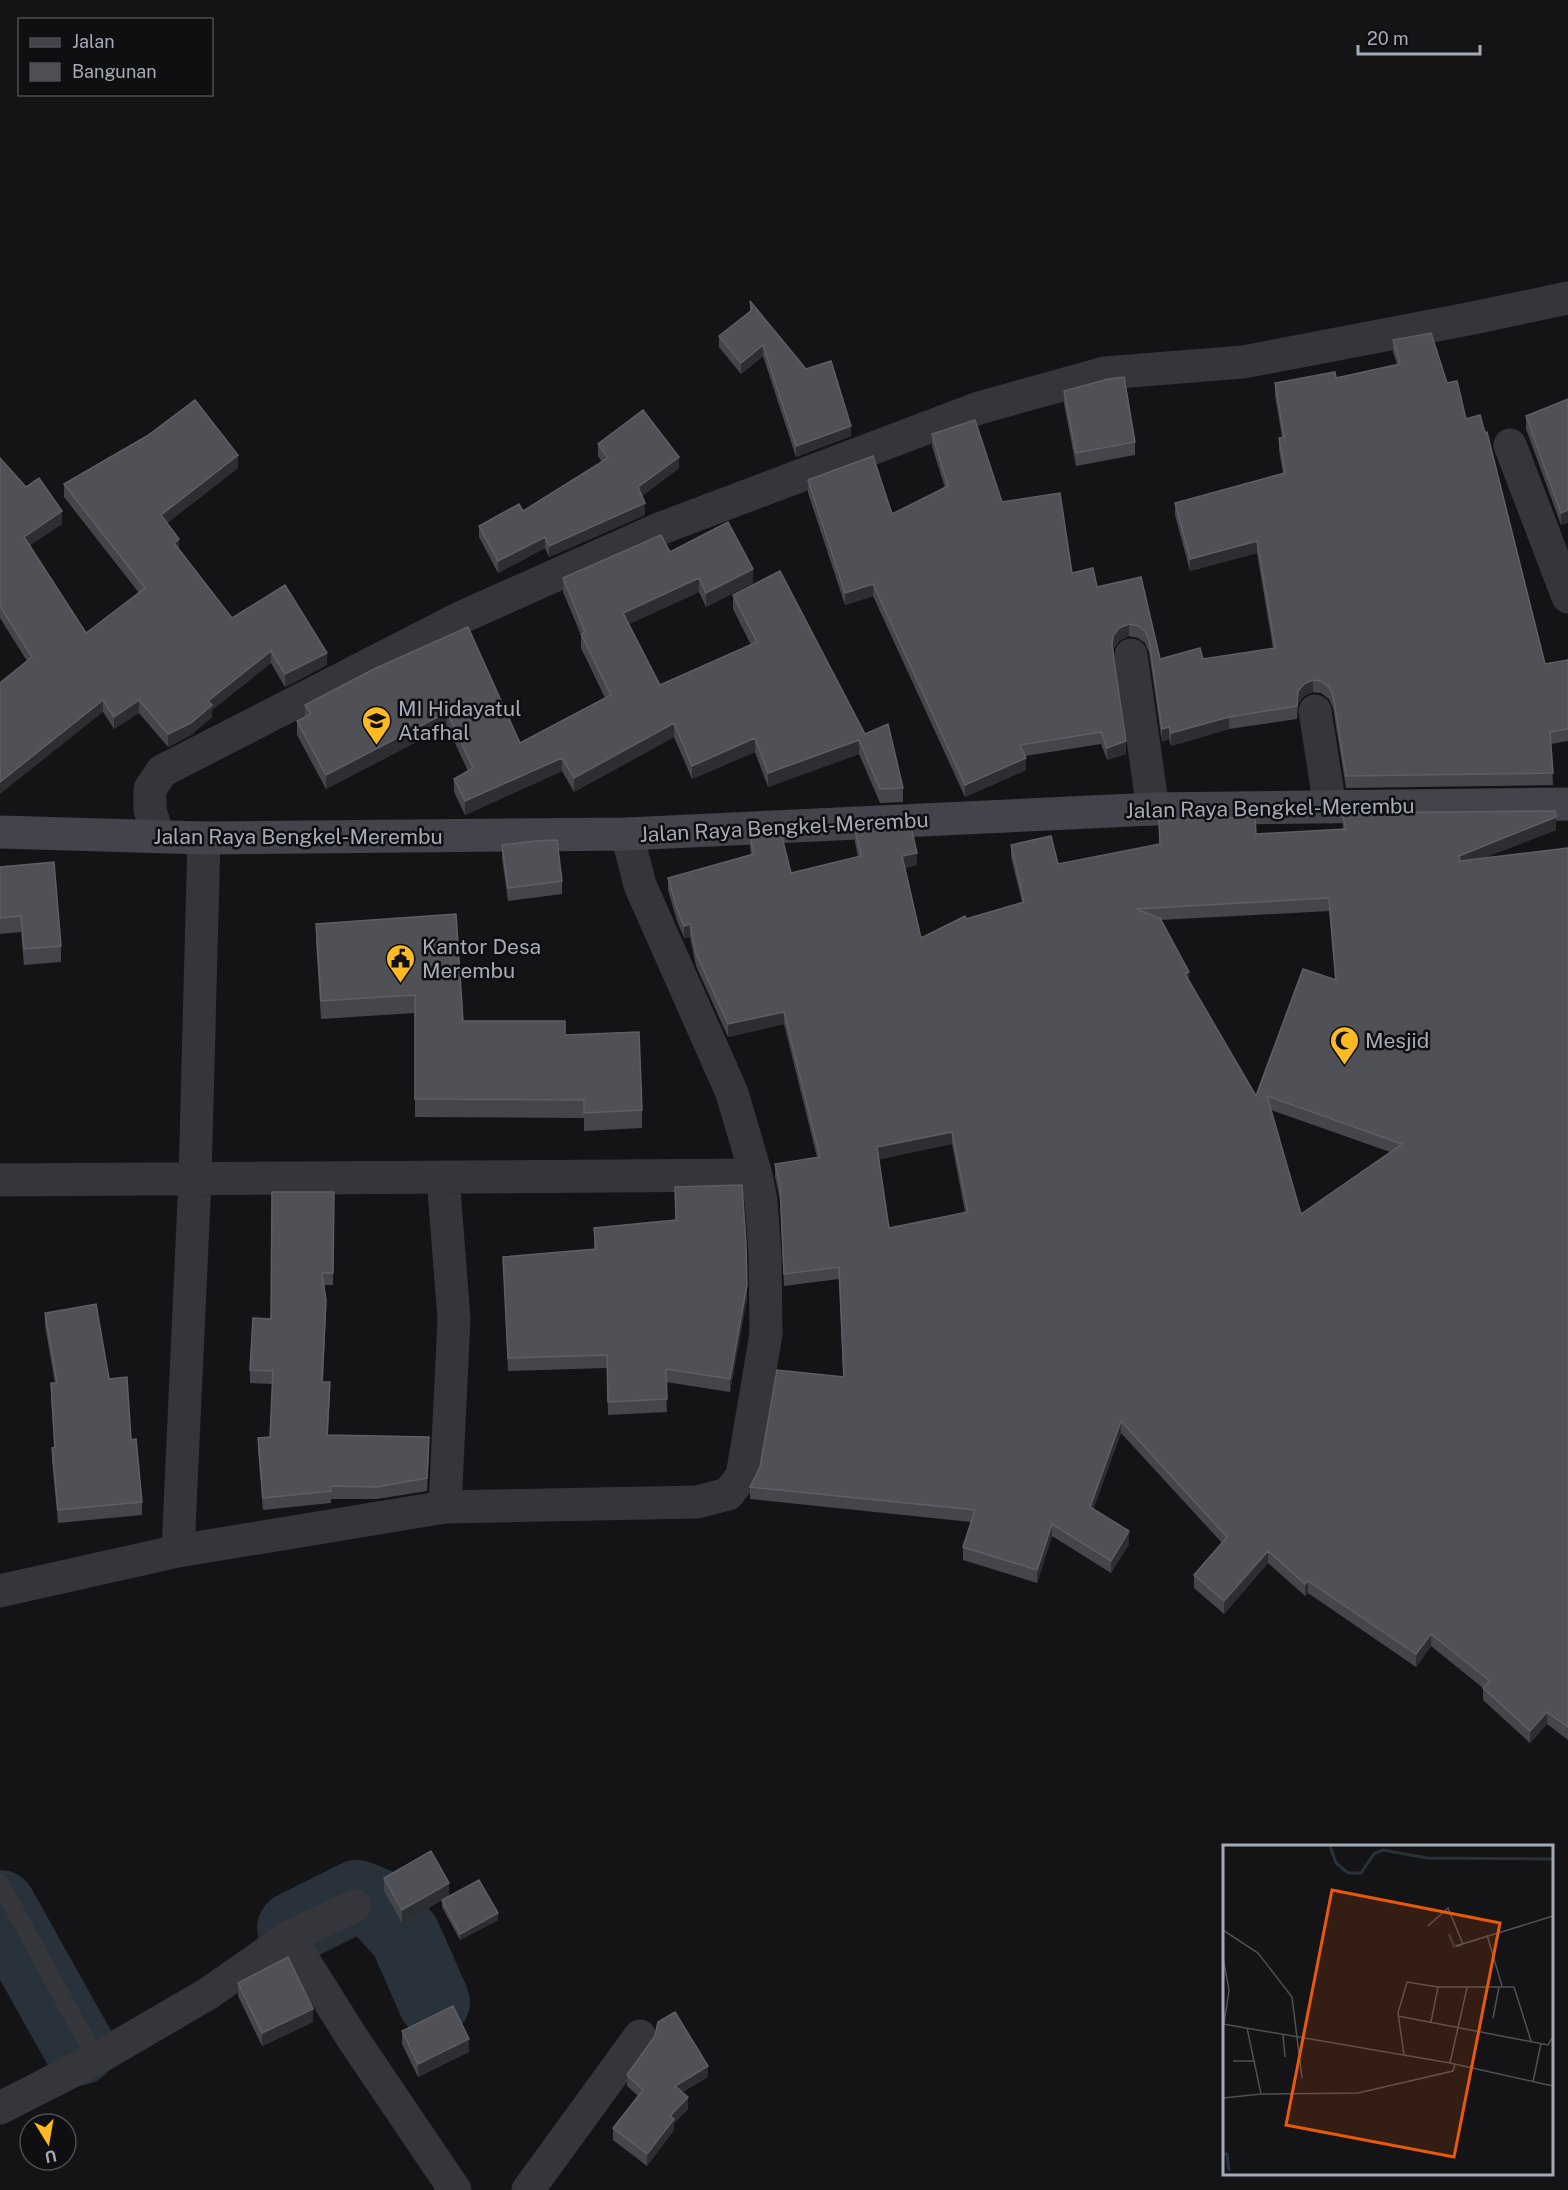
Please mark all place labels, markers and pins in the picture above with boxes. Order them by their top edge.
place label: MI Hidayatul Atafhal [398,696,522,745]
school or university icon: MI Hidayatul Atafhal [361,704,393,746]
place label: Kantor Desa Merembu [422,934,541,983]
public building icon: Kantor Desa Merembu [385,942,417,984]
mosque icon: Mesjid [1328,1024,1360,1066]
place label: Mesjid [1365,1028,1429,1053]

